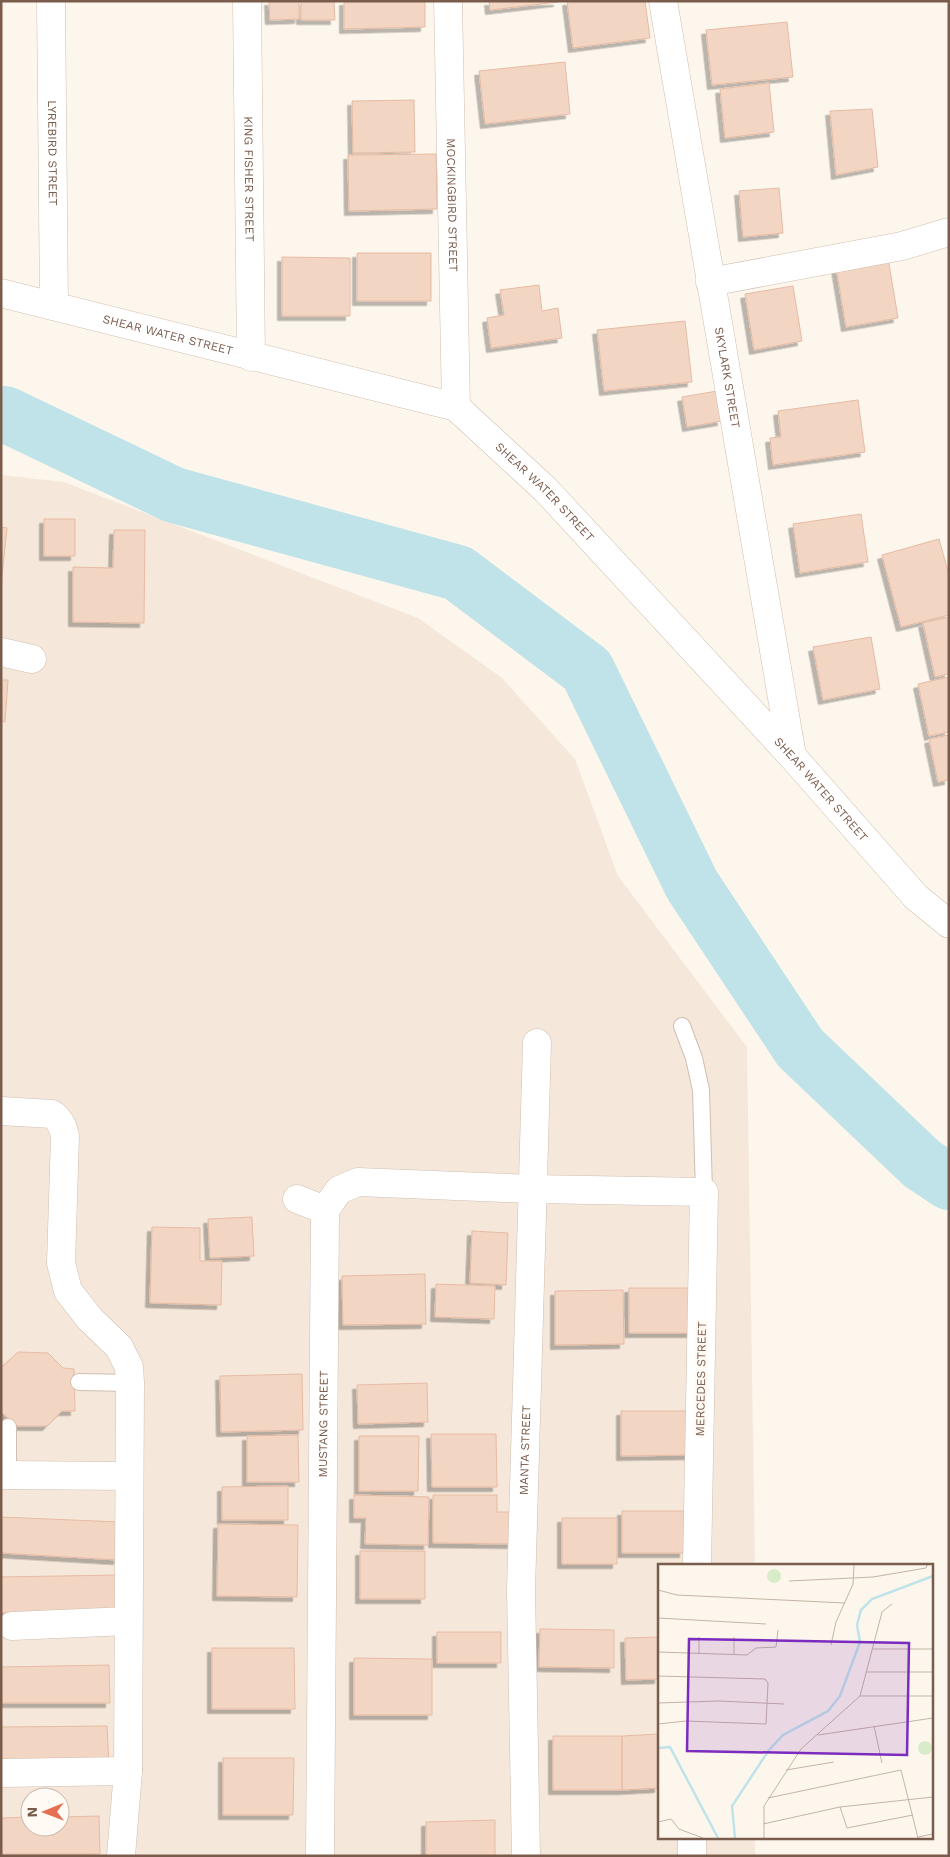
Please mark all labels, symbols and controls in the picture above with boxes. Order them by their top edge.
street label: LYREBIRD STREET [45,100,60,206]
street label: KING FISHER STREET [241,116,257,242]
street label: MOCKINGBIRD STREET [444,138,460,272]
street label: SHEAR WATER STREET [101,312,234,358]
street label: SKYLARK STREET [712,326,743,429]
street label: SHEAR WATER STREET [492,440,597,544]
street label: SHEAR WATER STREET [771,735,871,844]
street label: MERCEDES STREET [693,1321,709,1437]
street label: MUSTANG STREET [316,1370,331,1478]
street label: MANTA STREET [517,1405,533,1495]
inset map [658,1564,932,1840]
north arrow [20,1787,70,1837]
text: N [24,1807,40,1818]

